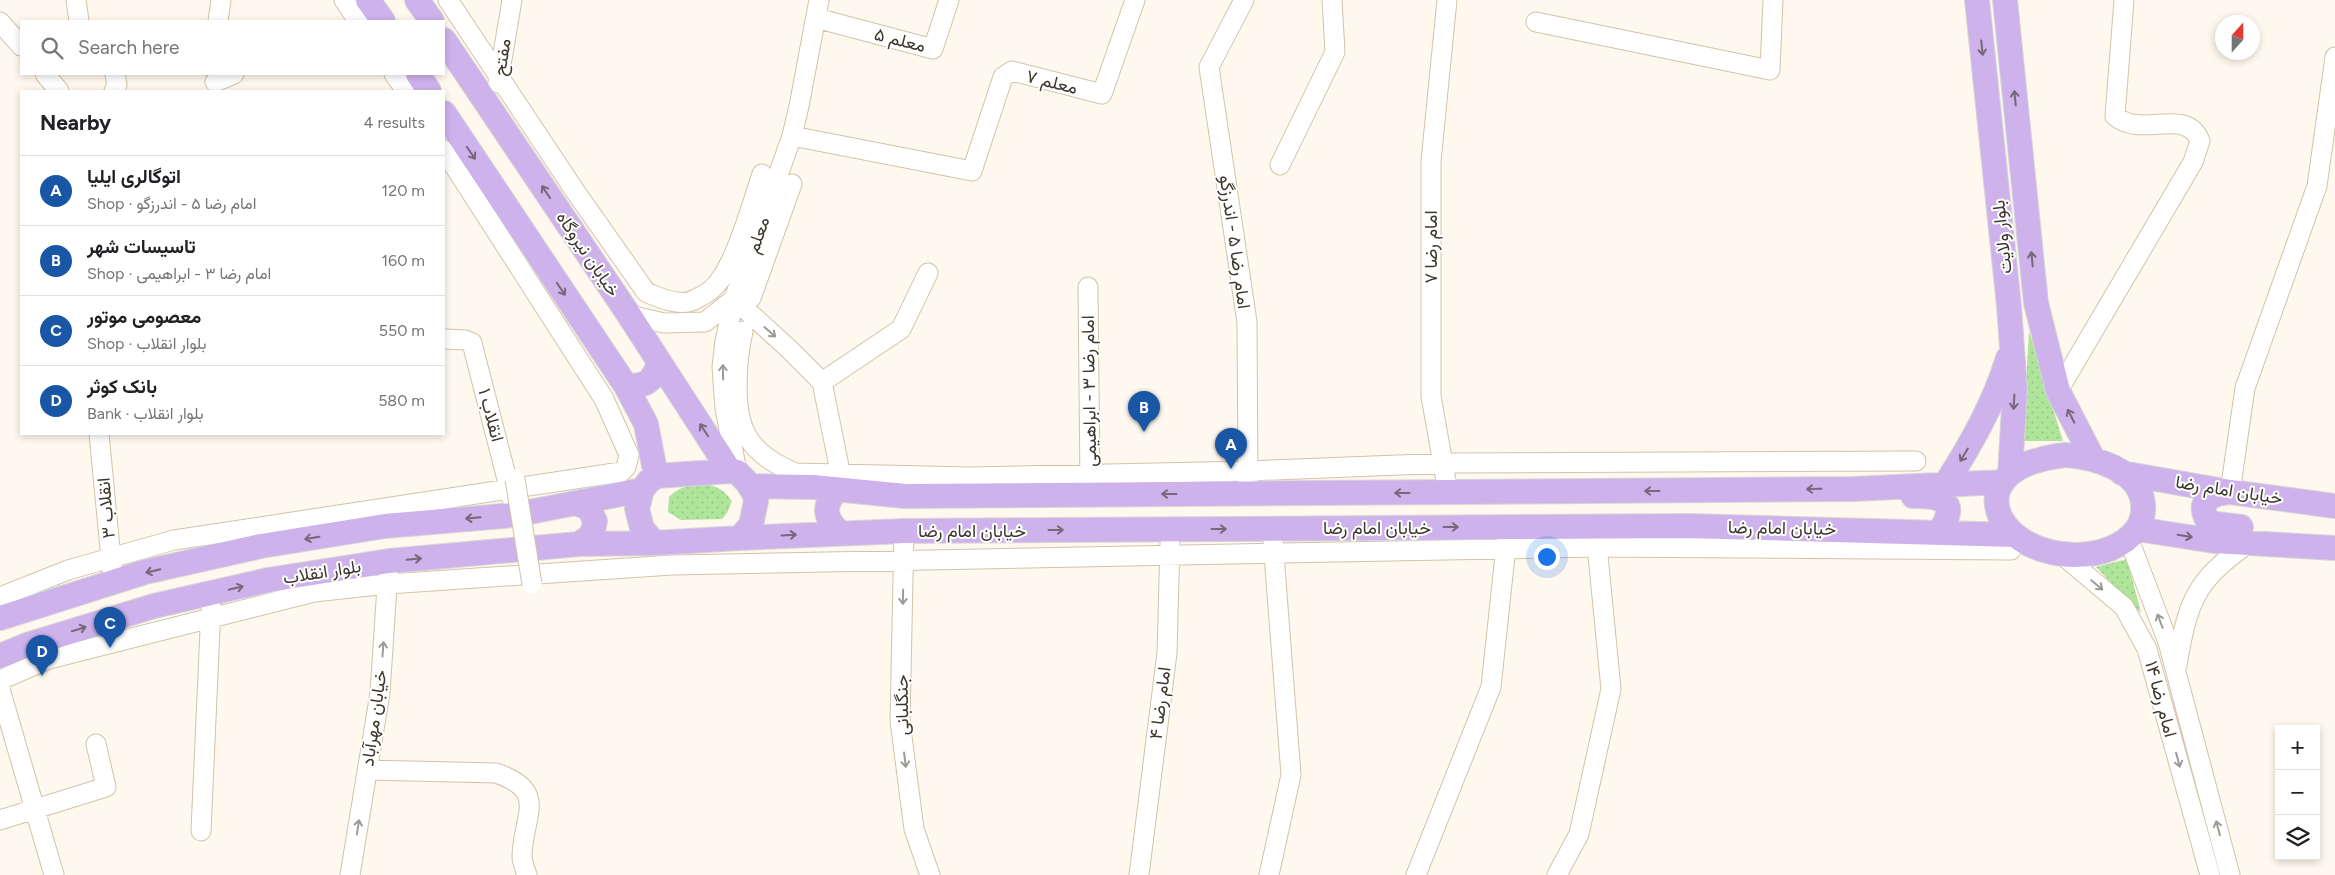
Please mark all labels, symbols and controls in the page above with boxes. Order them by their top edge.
north arrow [2215,15,2260,60]
search box [20,20,445,75]
street label: معلم ۵ [872,23,928,58]
icon: search [38,34,66,62]
text: Search here [78,36,180,59]
street label: مفتح [488,37,517,77]
one-way arrow [1977,40,1987,56]
street label: معلم ۷ [1024,65,1080,100]
one-way arrow [2010,90,2020,106]
text: Nearby [40,110,111,135]
text: 4 results [364,113,425,132]
one-way arrow [466,146,476,160]
text: اتوگالری ایلیا [87,165,181,188]
street label: امام رضا ۵ - اندرزگو [1214,174,1255,310]
text: A [50,181,62,200]
text: 120 m [382,181,425,200]
one-way arrow [541,186,551,200]
text: Shop · امام رضا ۵ - اندرزگو [87,194,256,213]
street label: بلوار ولایت [1987,199,2017,275]
street label: خیابان نیروگاه [551,207,625,301]
street label: امام رضا ۷ [1420,210,1443,284]
street label: معلم [742,214,775,256]
text: تاسیسات شهر [87,235,196,258]
text: B [51,251,61,270]
text: 160 m [382,251,425,270]
one-way arrow [2027,252,2037,268]
text: Shop · امام رضا ۳ - ابراهیمی [87,264,271,283]
one-way arrow [556,281,566,295]
text: معصومی موتور [87,305,201,328]
street label: امام رضا ۳ - ابراهیمی [1077,315,1102,467]
text: C [50,321,62,340]
text: 550 m [379,321,425,340]
one-way arrow [763,327,776,338]
text: Shop · بلوار انقلاب [87,334,206,353]
one-way arrow [718,365,728,381]
text: بانک کوثر [87,375,157,398]
street label: انقلاب ۱ [473,386,509,444]
text: D [50,391,62,410]
text: 580 m [378,391,425,410]
pin: B [1128,391,1160,432]
one-way arrow [2010,394,2019,410]
text: Bank · بلوار انقلاب [87,404,204,423]
one-way arrow [2066,409,2075,424]
one-way arrow [698,423,709,437]
pin: A [1215,428,1247,469]
one-way arrow [1959,447,1969,462]
street label: خیابان امام رضا [2174,471,2284,510]
street label: انقلاب ۳ [92,477,120,539]
one-way arrow [1806,485,1822,494]
one-way arrow [1644,486,1660,496]
one-way arrow [1394,488,1410,498]
one-way arrow [1161,489,1178,499]
one-way arrow [466,514,482,523]
street label: خیابان امام رضا [1728,516,1836,541]
street label: خیابان امام رضا [1323,517,1431,540]
street label: خیابان امام رضا [918,520,1026,543]
one-way arrow [1443,522,1459,532]
one-way arrow [1210,524,1227,534]
one-way arrow [1048,525,1064,535]
one-way arrow [780,530,797,540]
one-way arrow [2176,531,2192,541]
one-way arrow [305,533,321,543]
your location [1534,544,1560,570]
one-way arrow [406,554,422,563]
street label: بلوار انقلاب [281,555,363,589]
one-way arrow [146,566,162,576]
one-way arrow [2090,579,2103,590]
one-way arrow [228,583,244,592]
one-way arrow [898,589,908,605]
pin: C [94,607,126,648]
one-way arrow [2155,614,2164,629]
one-way arrow [71,624,87,633]
pin: D [26,635,58,676]
one-way arrow [378,641,388,657]
street label: امام رضا ۱۴ [2139,658,2182,740]
street label: امام رضا ۴ [1145,665,1176,741]
street label: خیابان مهرآباد [356,668,392,768]
street label: جنگلبانی [890,674,914,736]
map controls [2275,725,2320,860]
button: + [2275,725,2320,770]
one-way arrow [900,751,910,767]
one-way arrow [2173,751,2183,767]
button: − [2275,770,2320,815]
button: layers [2275,815,2320,860]
one-way arrow [353,819,363,835]
one-way arrow [2212,820,2222,836]

